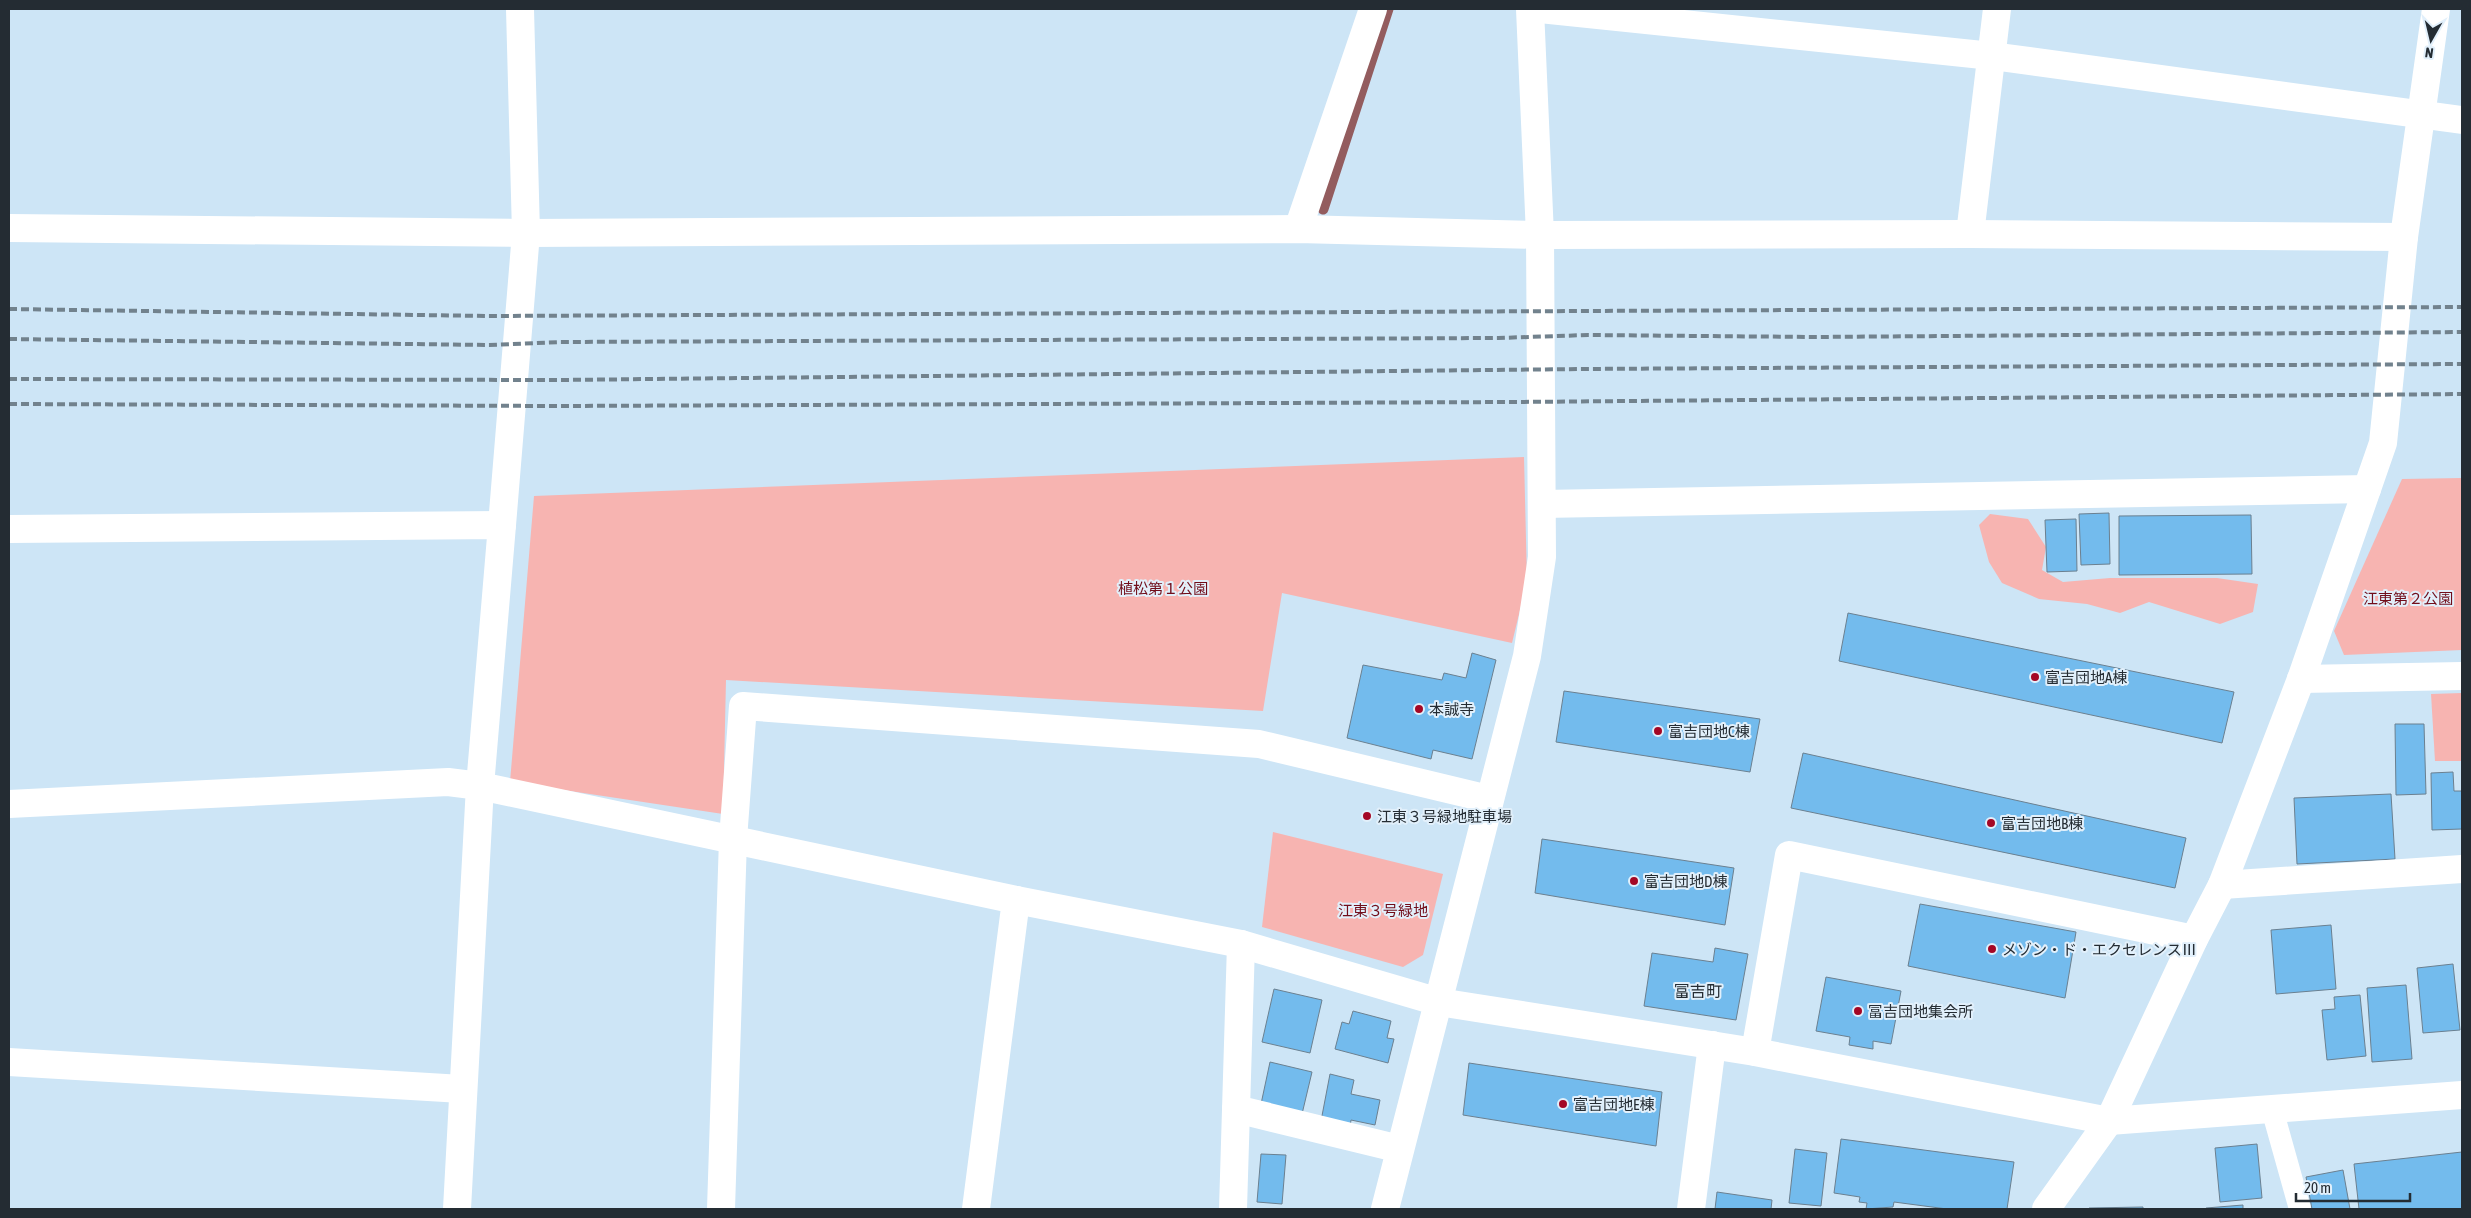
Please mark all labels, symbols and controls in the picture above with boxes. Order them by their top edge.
north arrow [2406,15,2456,65]
text: N [2424,44,2434,61]
park label: 植松第１公園 [1118,580,1208,597]
park label: 江東第２公園 [2363,590,2453,607]
place label: 富吉団地A棟 [2045,669,2127,686]
marker: 富吉団地A棟 [2029,671,2041,683]
place label: 本誠寺 [1429,701,1474,718]
marker: 本誠寺 [1413,703,1425,715]
place label: 富吉団地C棟 [1668,723,1750,740]
marker: 富吉団地C棟 [1652,725,1664,737]
place label: 江東３号緑地駐車場 [1377,808,1512,825]
marker: 江東３号緑地駐車場 [1361,810,1373,822]
place label: 富吉団地B棟 [2001,815,2083,832]
marker: 富吉団地B棟 [1985,817,1997,829]
place label: 富吉団地D棟 [1644,873,1727,890]
marker: 富吉団地D棟 [1628,875,1640,887]
park label: 江東３号緑地 [1338,902,1428,919]
place label: メゾン・ド・エクセレンスⅢ [2002,941,2197,958]
marker: メゾン・ド・エクセレンスⅢ [1986,943,1998,955]
district label: 富吉町 [1674,982,1722,1000]
place label: 冨吉団地集会所 [1868,1003,1973,1020]
marker: 冨吉団地集会所 [1852,1005,1864,1017]
place label: 富吉団地E棟 [1573,1096,1654,1113]
marker: 富吉団地E棟 [1557,1098,1569,1110]
scale bar [2296,1170,2410,1202]
text: 20 m [2304,1179,2331,1196]

